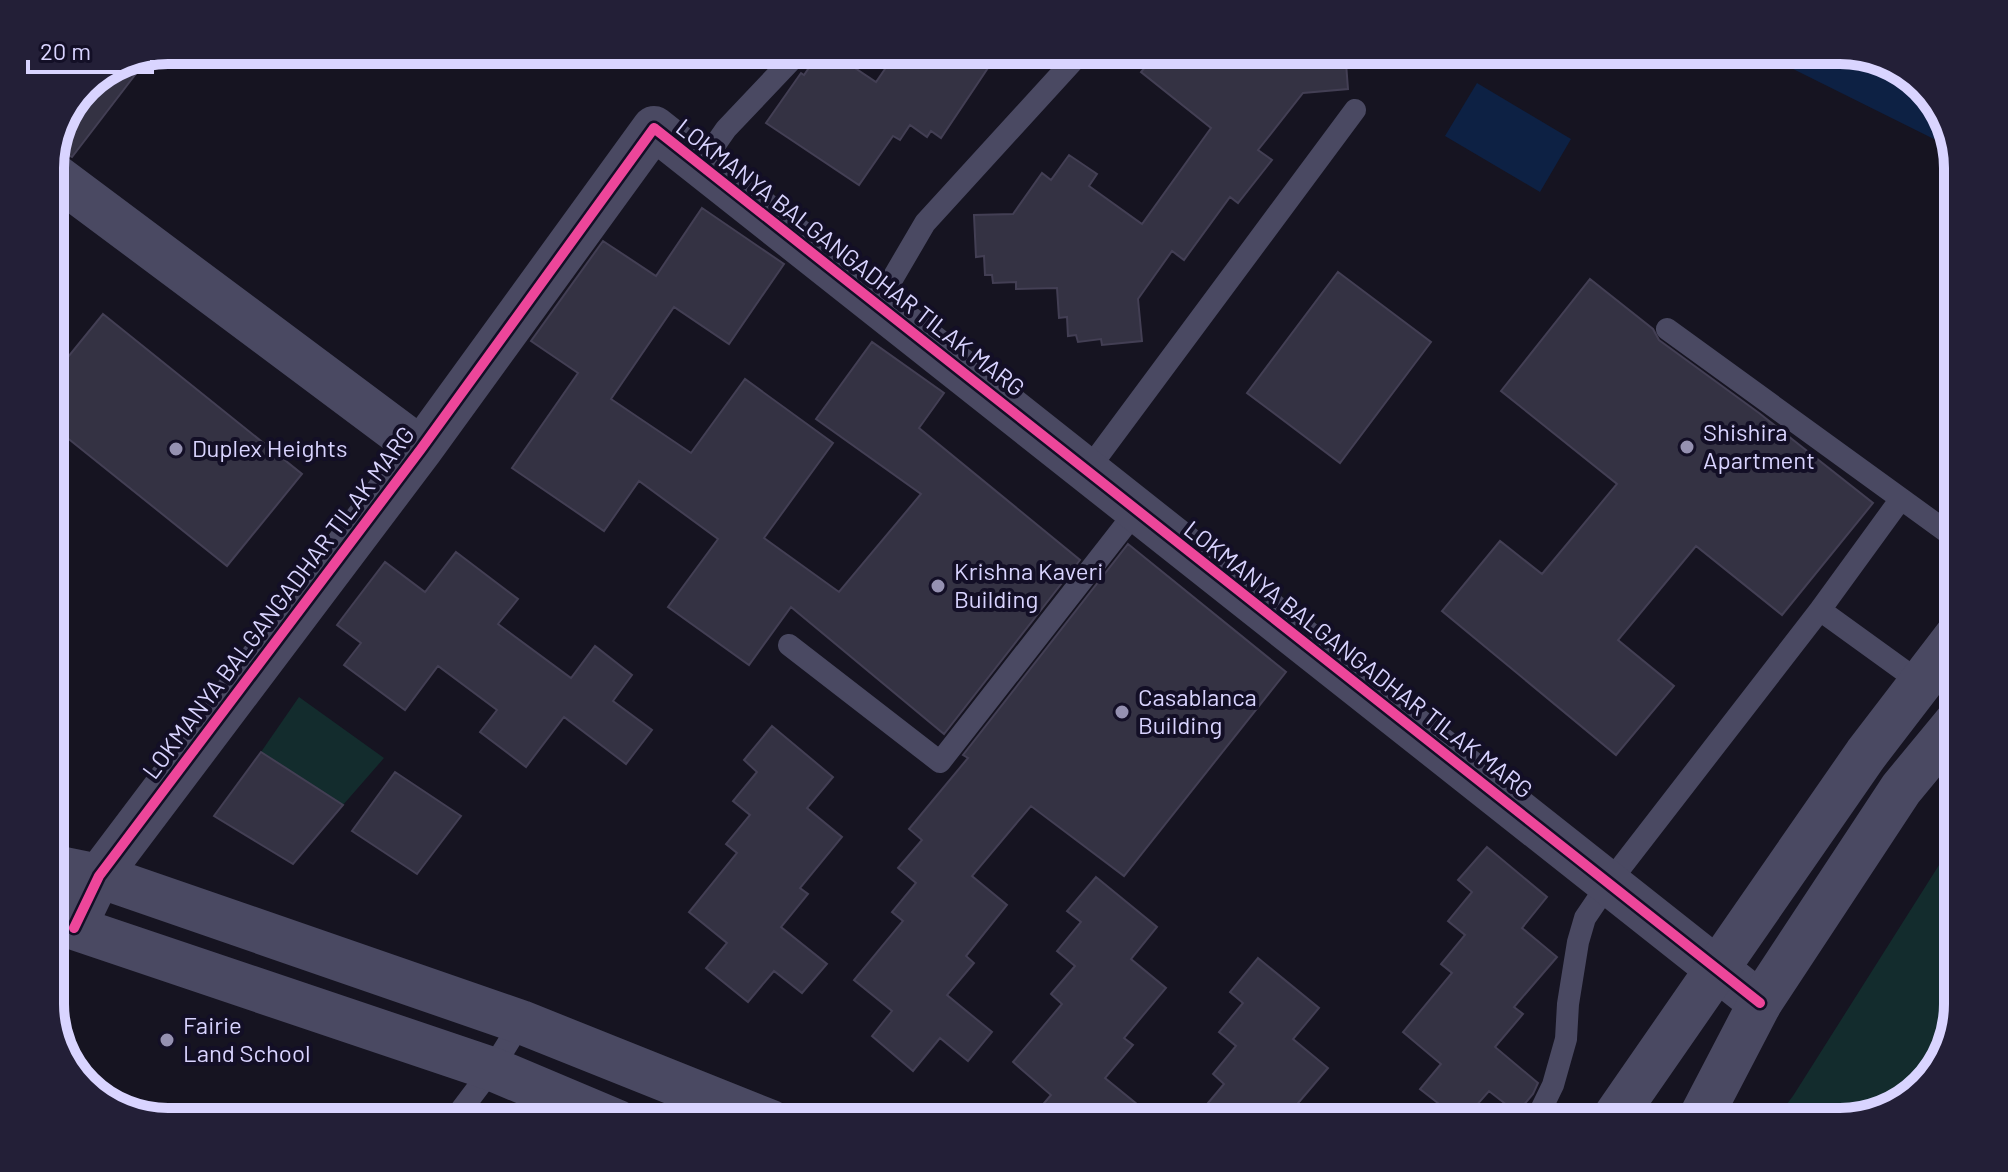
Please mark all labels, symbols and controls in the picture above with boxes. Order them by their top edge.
scale bar [28,24,152,74]
text: 20 m [40,36,91,65]
street label: LOKMANYA BALGANGADHAR TILAK MARG [671,112,1031,402]
place label: Shishira Apartment [1703,417,1815,474]
street label: LOKMANYA BALGANGADHAR TILAK MARG [136,420,420,784]
place label: Duplex Heights [192,433,348,462]
marker: Shishira Apartment [1678,438,1696,456]
marker: Duplex Heights [167,440,185,458]
street label: LOKMANYA BALGANGADHAR TILAK MARG [1179,514,1539,804]
place label: Krishna Kaveri Building [954,556,1103,613]
marker: Krishna Kaveri Building [929,577,947,595]
place label: Casablanca Building [1138,682,1257,739]
marker: Casablanca Building [1113,703,1131,721]
place label: Fairie Land School [183,1010,311,1067]
marker: Fairie Land School [158,1031,176,1049]

